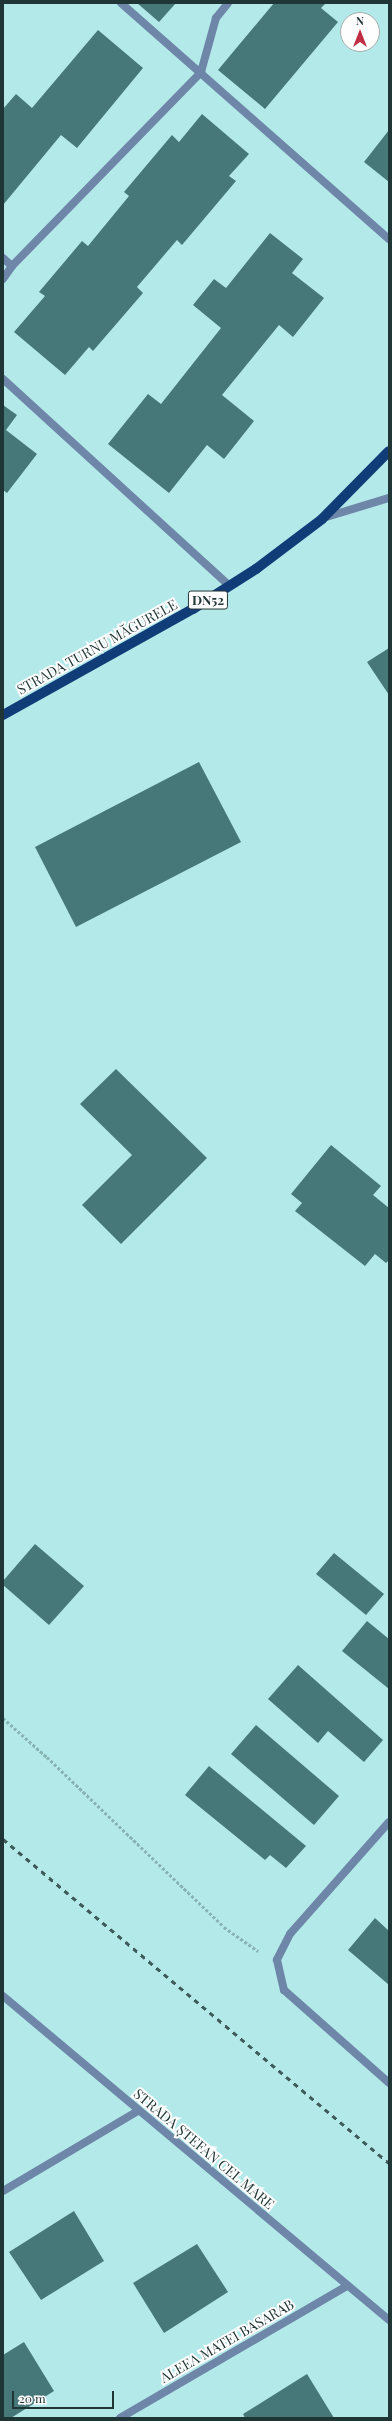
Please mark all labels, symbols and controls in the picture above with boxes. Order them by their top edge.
north arrow [340,12,380,52]
text: N [356,13,364,28]
road number: DN52 [187,589,229,611]
street label: STRADA TURNU MĂGURELE [14,596,180,698]
street label: STRADA ȘTEFAN CEL MARE [130,2085,278,2213]
street label: ALEEA MATEI BASARAB [157,2296,297,2386]
scale bar [14,2383,116,2409]
text: 20 m [19,2390,46,2406]

